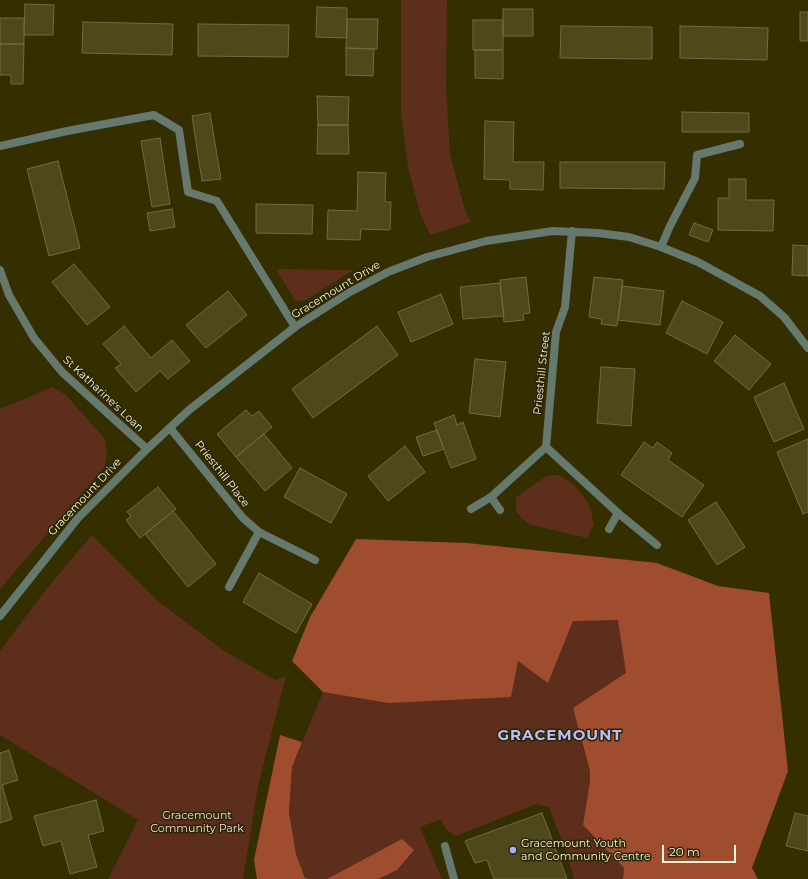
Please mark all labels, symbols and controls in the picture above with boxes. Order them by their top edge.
street label: Gracemount Drive [289,258,383,322]
street label: Priesthill Street [531,331,553,415]
street label: St Katharine's Loan [60,353,146,435]
street label: Priesthill Place [192,438,252,510]
street label: Gracemount Drive [46,455,124,539]
district label: GRACEMOUNT [497,727,623,745]
park label: Gracemount Community Park [150,809,244,835]
place label: Gracemount Youth and Community Centre [521,837,651,863]
scale bar [664,837,738,863]
text: 20 m [669,844,700,859]
marker: Gracemount Youth and Community Centre [508,845,518,855]

